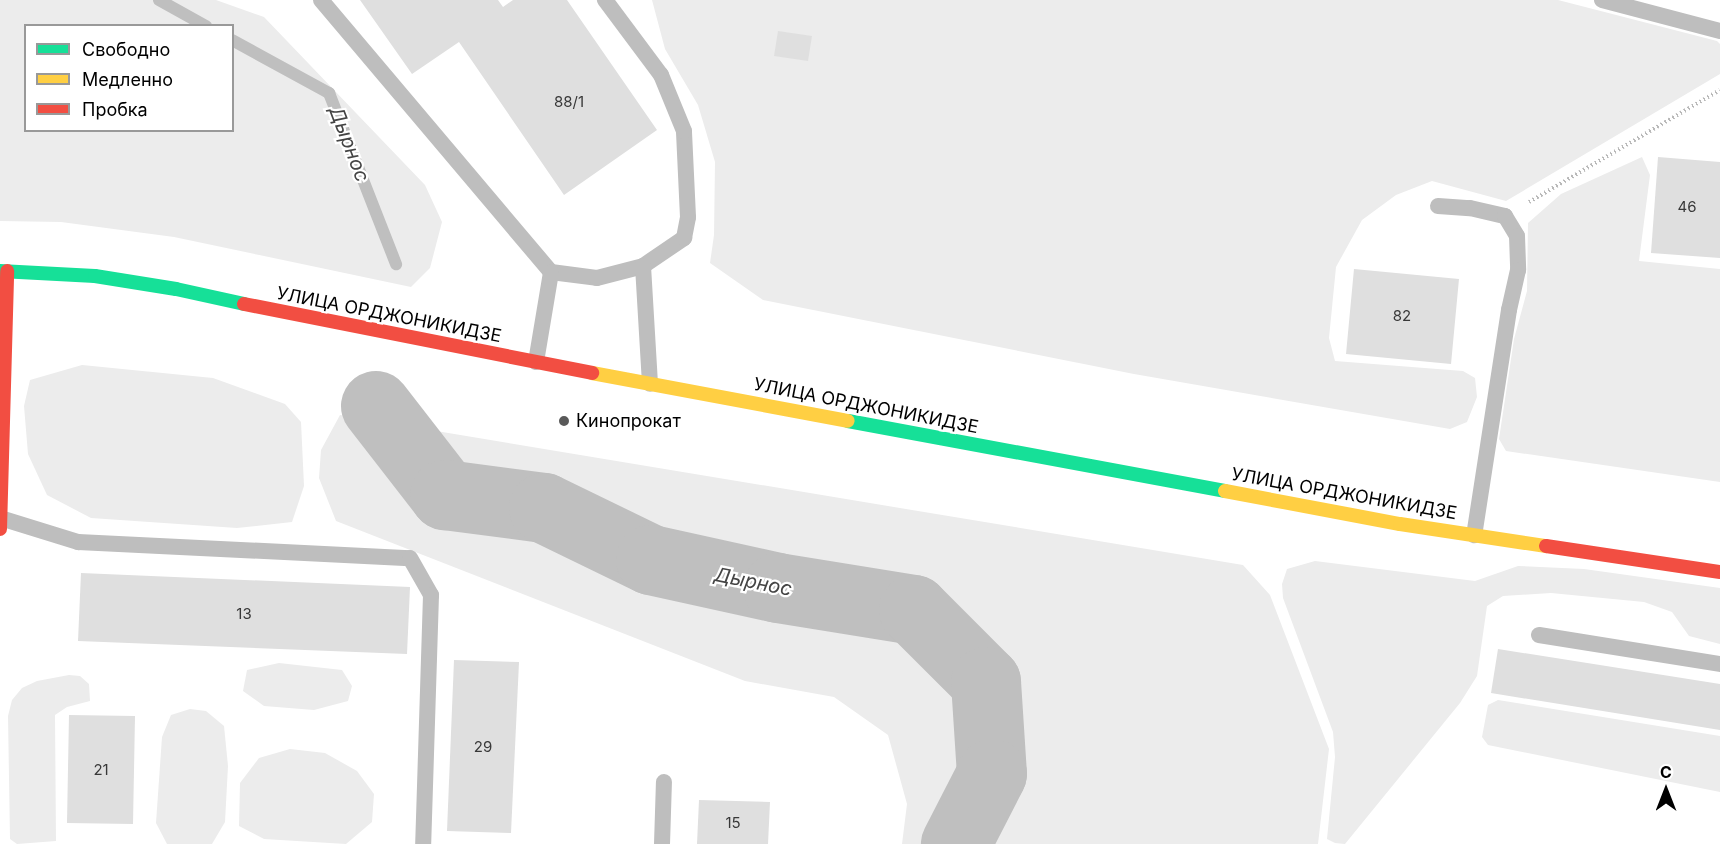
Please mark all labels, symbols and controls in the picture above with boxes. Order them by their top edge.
legend [24,24,234,132]
text: Свободно [82,39,170,60]
text: Медленно [82,69,173,90]
house number: 88/1 [554,93,584,111]
text: Пробка [82,99,148,120]
water label: Дырнос [324,103,374,185]
house number: 46 [1678,198,1696,216]
street label: УЛИЦА ОРДЖОНИКИДЗЕ [275,283,503,347]
house number: 82 [1393,307,1411,325]
street label: УЛИЦА ОРДЖОНИКИДЗЕ [752,374,980,438]
place label: Кинопрокат [576,410,681,432]
marker: Кинопрокат [557,414,571,428]
street label: УЛИЦА ОРДЖОНИКИДЗЕ [1230,464,1458,524]
water label: Дырнос [712,563,794,601]
house number: 13 [236,605,252,623]
house number: 29 [474,738,492,756]
north arrow [1636,760,1696,820]
house number: 21 [93,761,109,779]
text: С [1660,762,1672,782]
house number: 15 [725,814,741,832]

